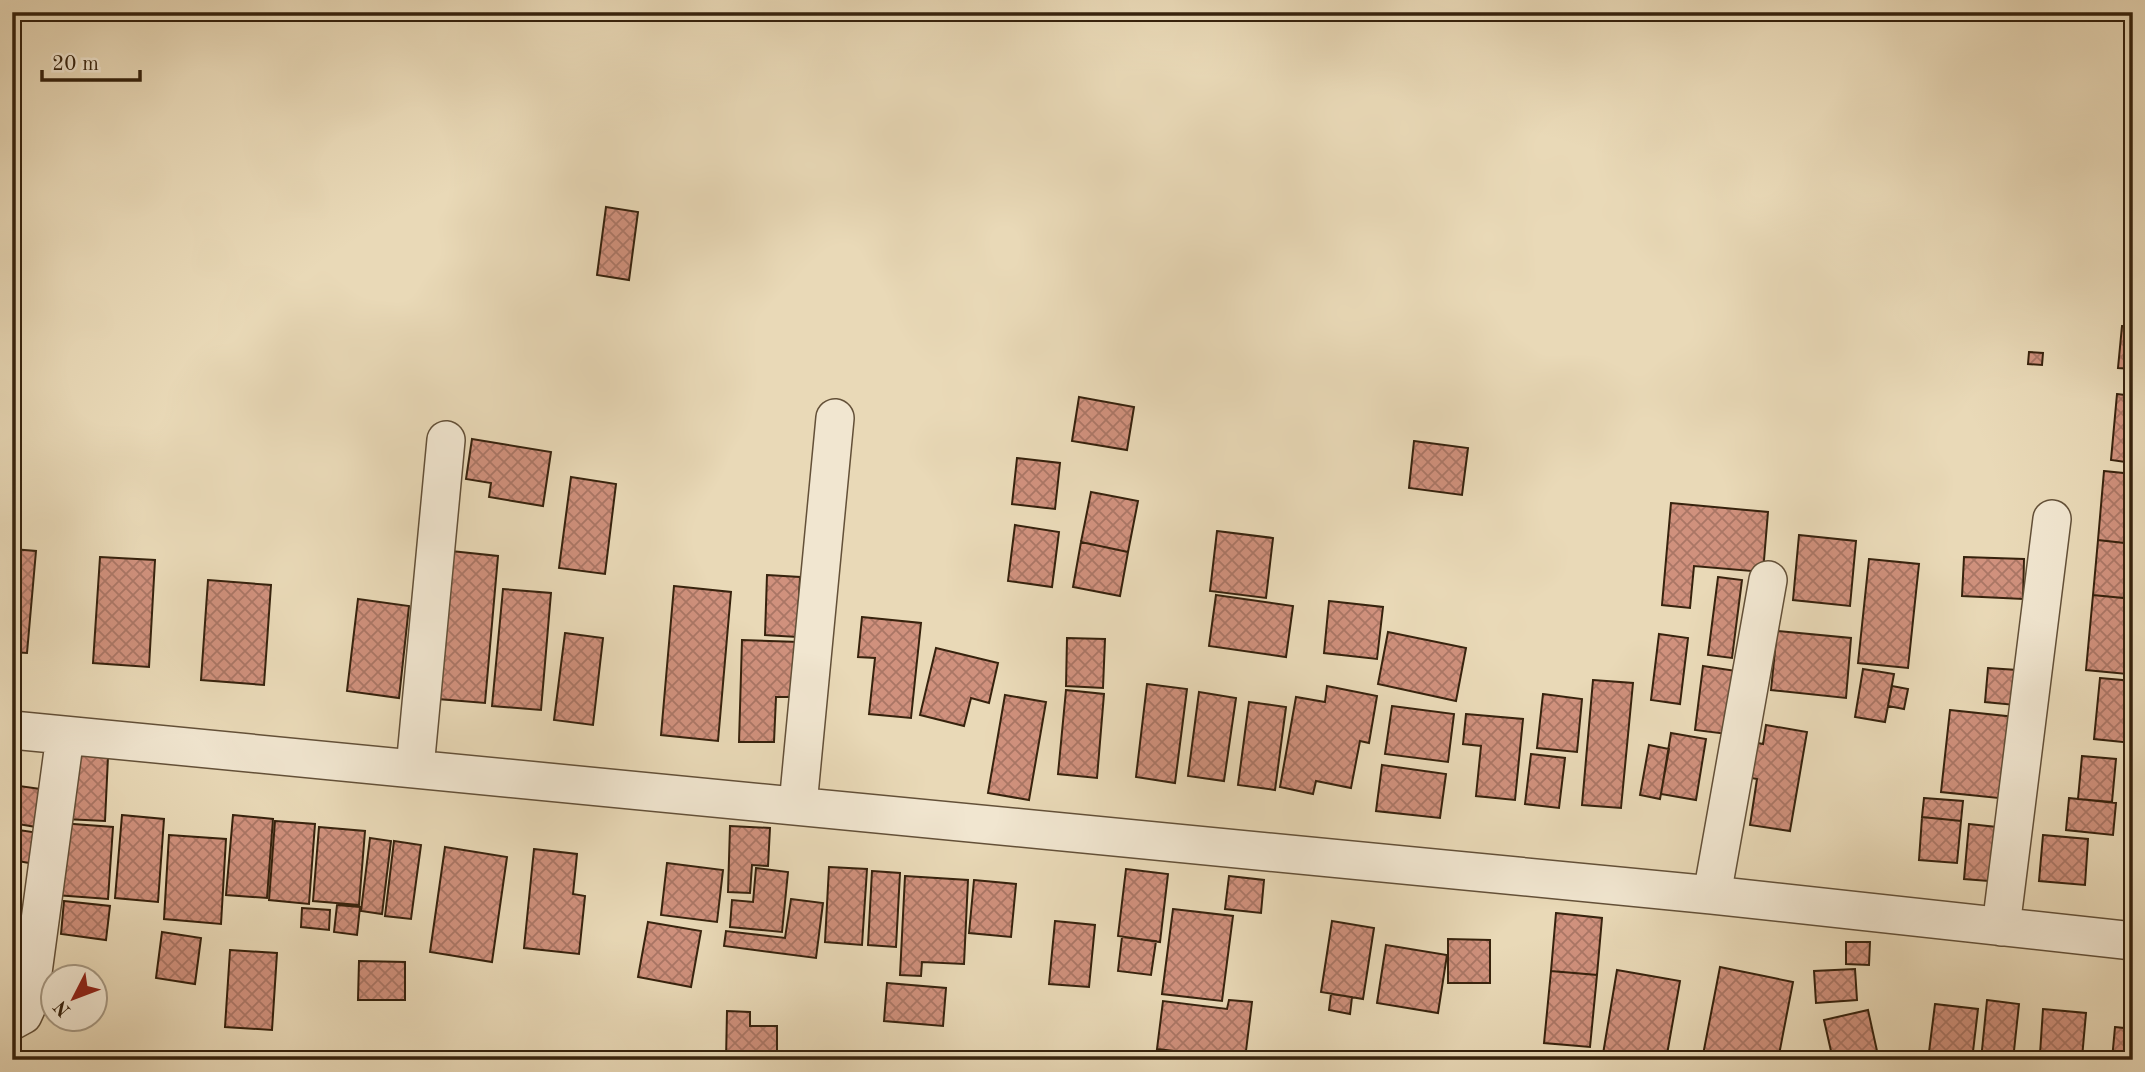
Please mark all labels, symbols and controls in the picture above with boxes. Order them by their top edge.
scale bar [42,38,140,82]
text: 20 m [52,54,99,75]
north arrow [38,964,108,1034]
text: N [51,996,75,1019]

